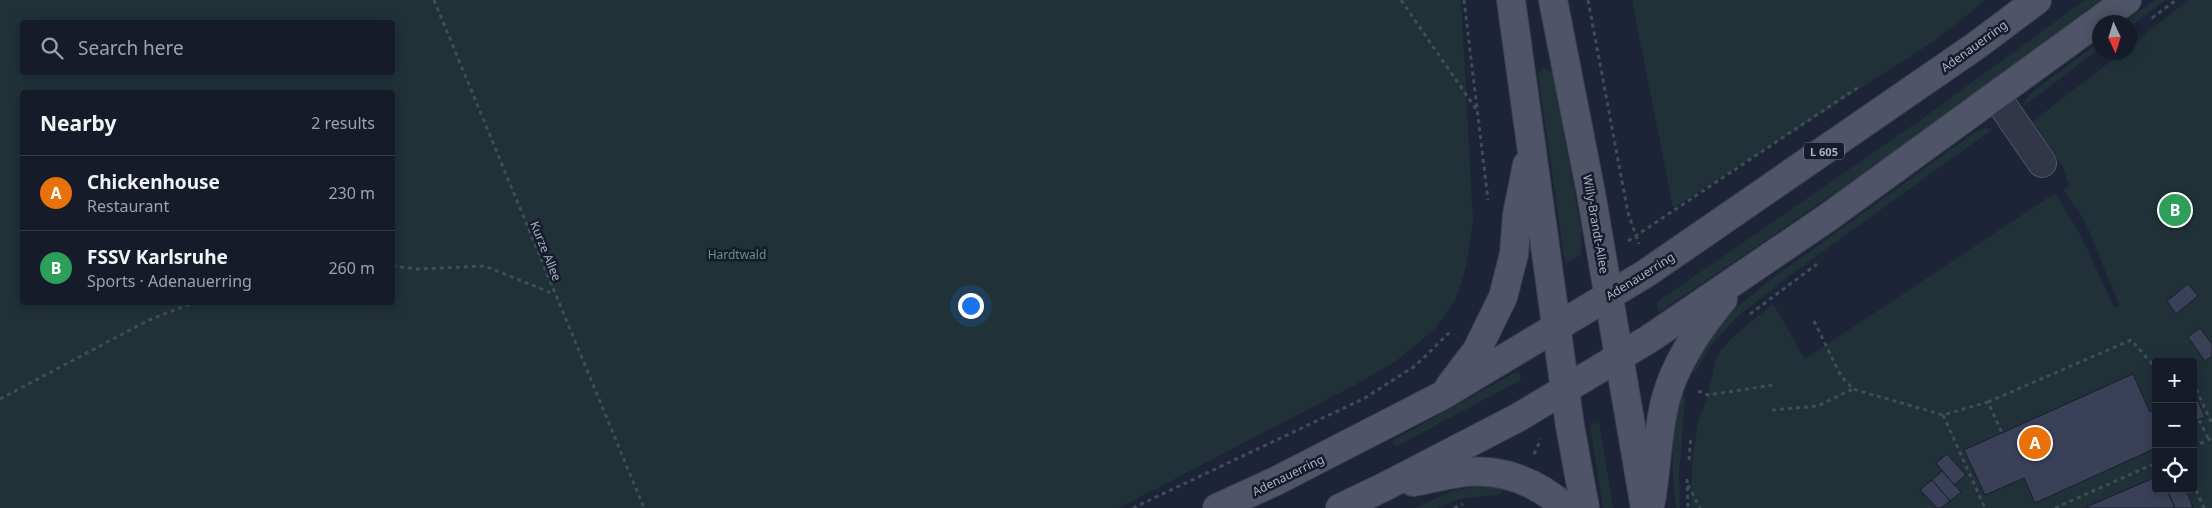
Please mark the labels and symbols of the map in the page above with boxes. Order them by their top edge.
north arrow [2092,15,2137,60]
street label: Adenauerring [1937,16,2011,76]
road number: L 605 [1804,142,1844,160]
street label: Willy-Brandt-Allee [1579,173,1613,275]
pin: B [2159,191,2191,229]
street label: Kurze Allee [526,219,566,283]
park label: Hardtwald [708,246,766,263]
street label: Adenauerring [1602,248,1678,304]
your location [958,293,984,319]
pin: A [2019,424,2051,462]
street label: Adenauerring [1249,450,1327,500]

